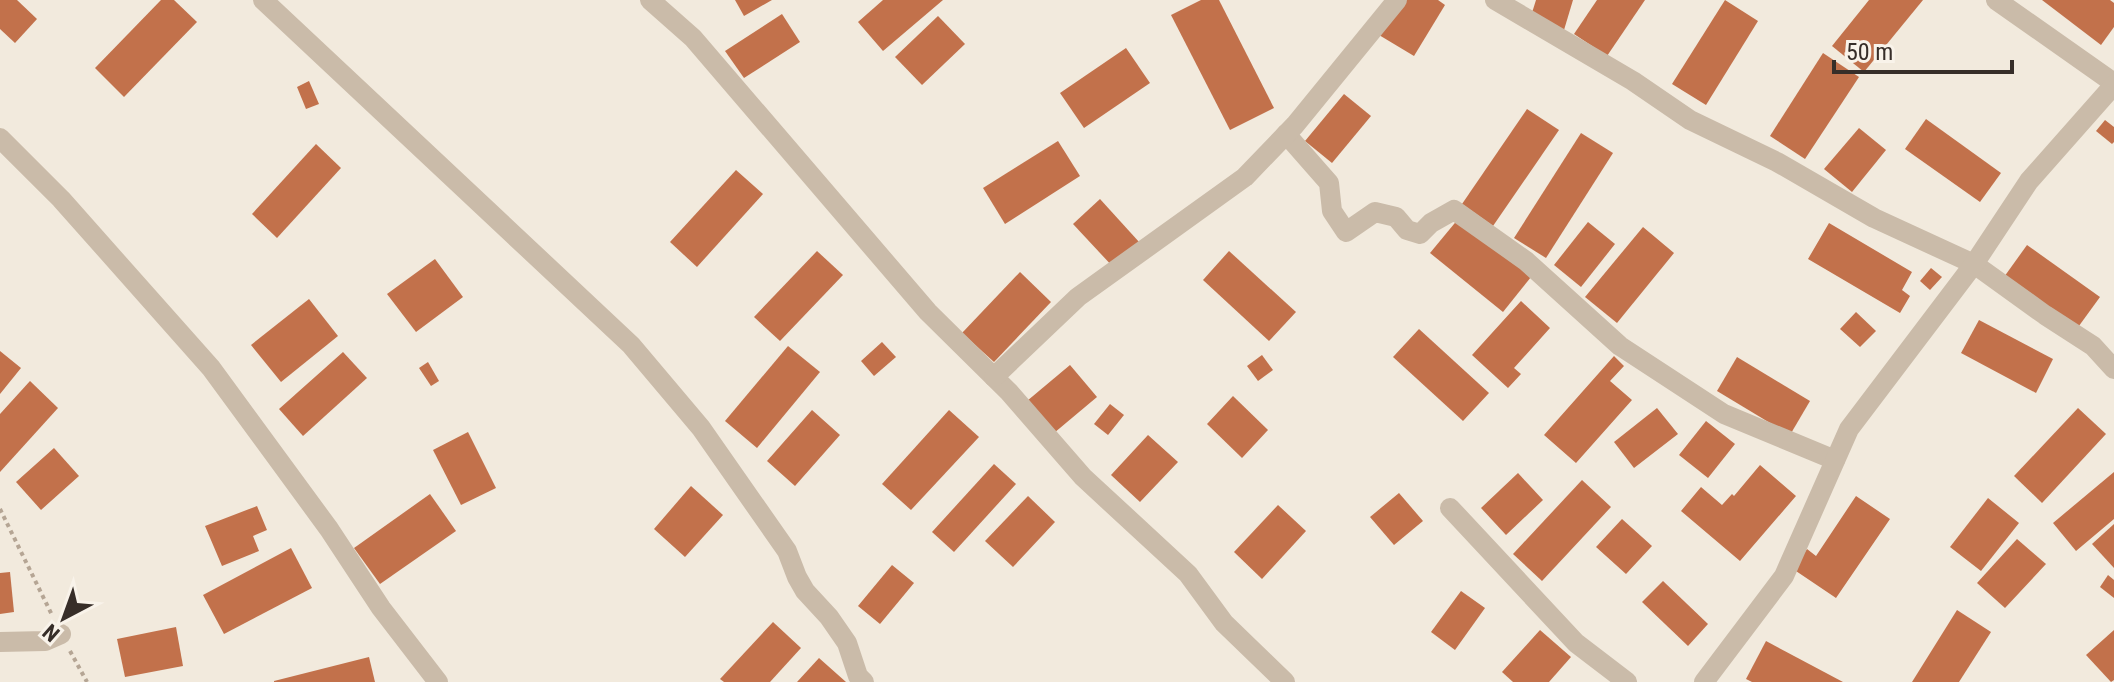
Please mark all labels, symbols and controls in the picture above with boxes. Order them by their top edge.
scale bar [1834,24,2012,74]
text: 50 m [1846,38,1893,66]
north arrow [24,578,104,658]
text: N [38,619,64,647]

